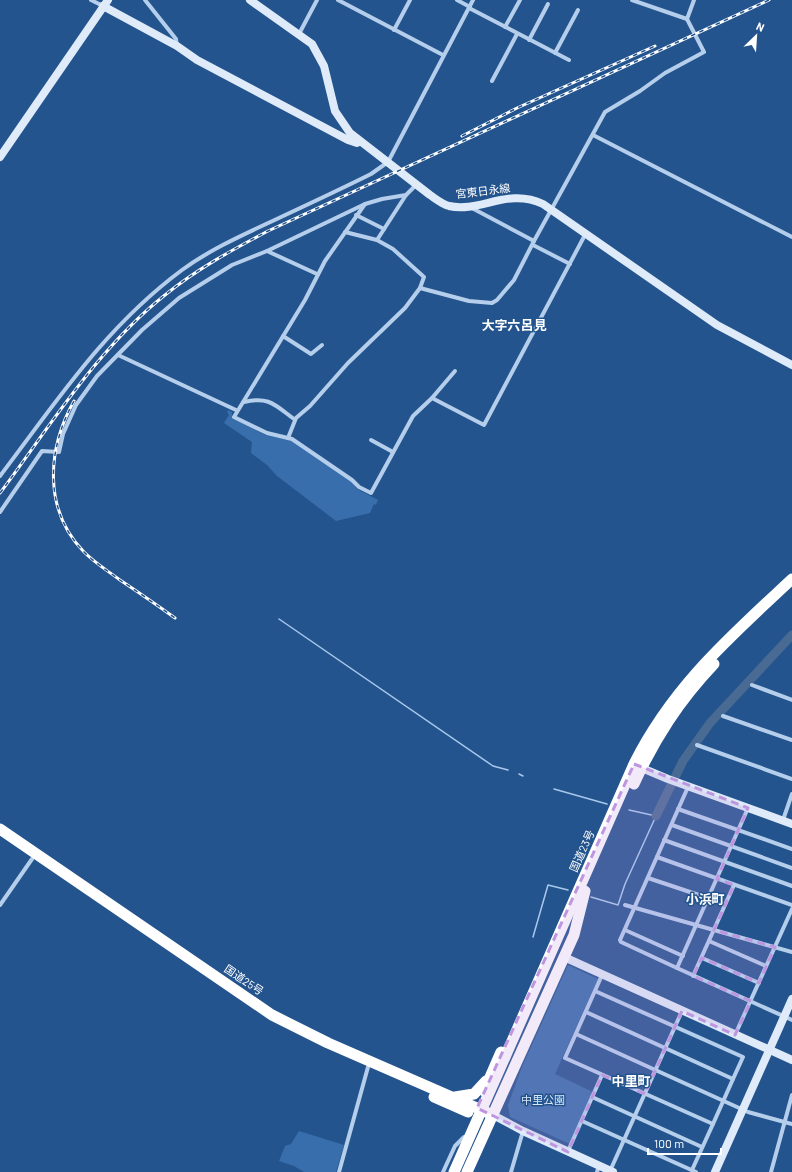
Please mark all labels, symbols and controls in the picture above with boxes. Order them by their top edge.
north arrow [736,16,776,56]
text: N [754,19,767,34]
street label: 宮東日永線 [455,181,511,200]
district label: 大字六呂見 [481,317,547,333]
street label: 国道23号 [567,828,597,874]
district label: 小浜町 [685,891,725,907]
street label: 国道25号 [222,962,266,997]
district label: 中里町 [611,1073,651,1089]
park label: 中里公園 [521,1093,565,1106]
scale bar [648,1130,721,1156]
text: 100 m [654,1136,684,1150]

